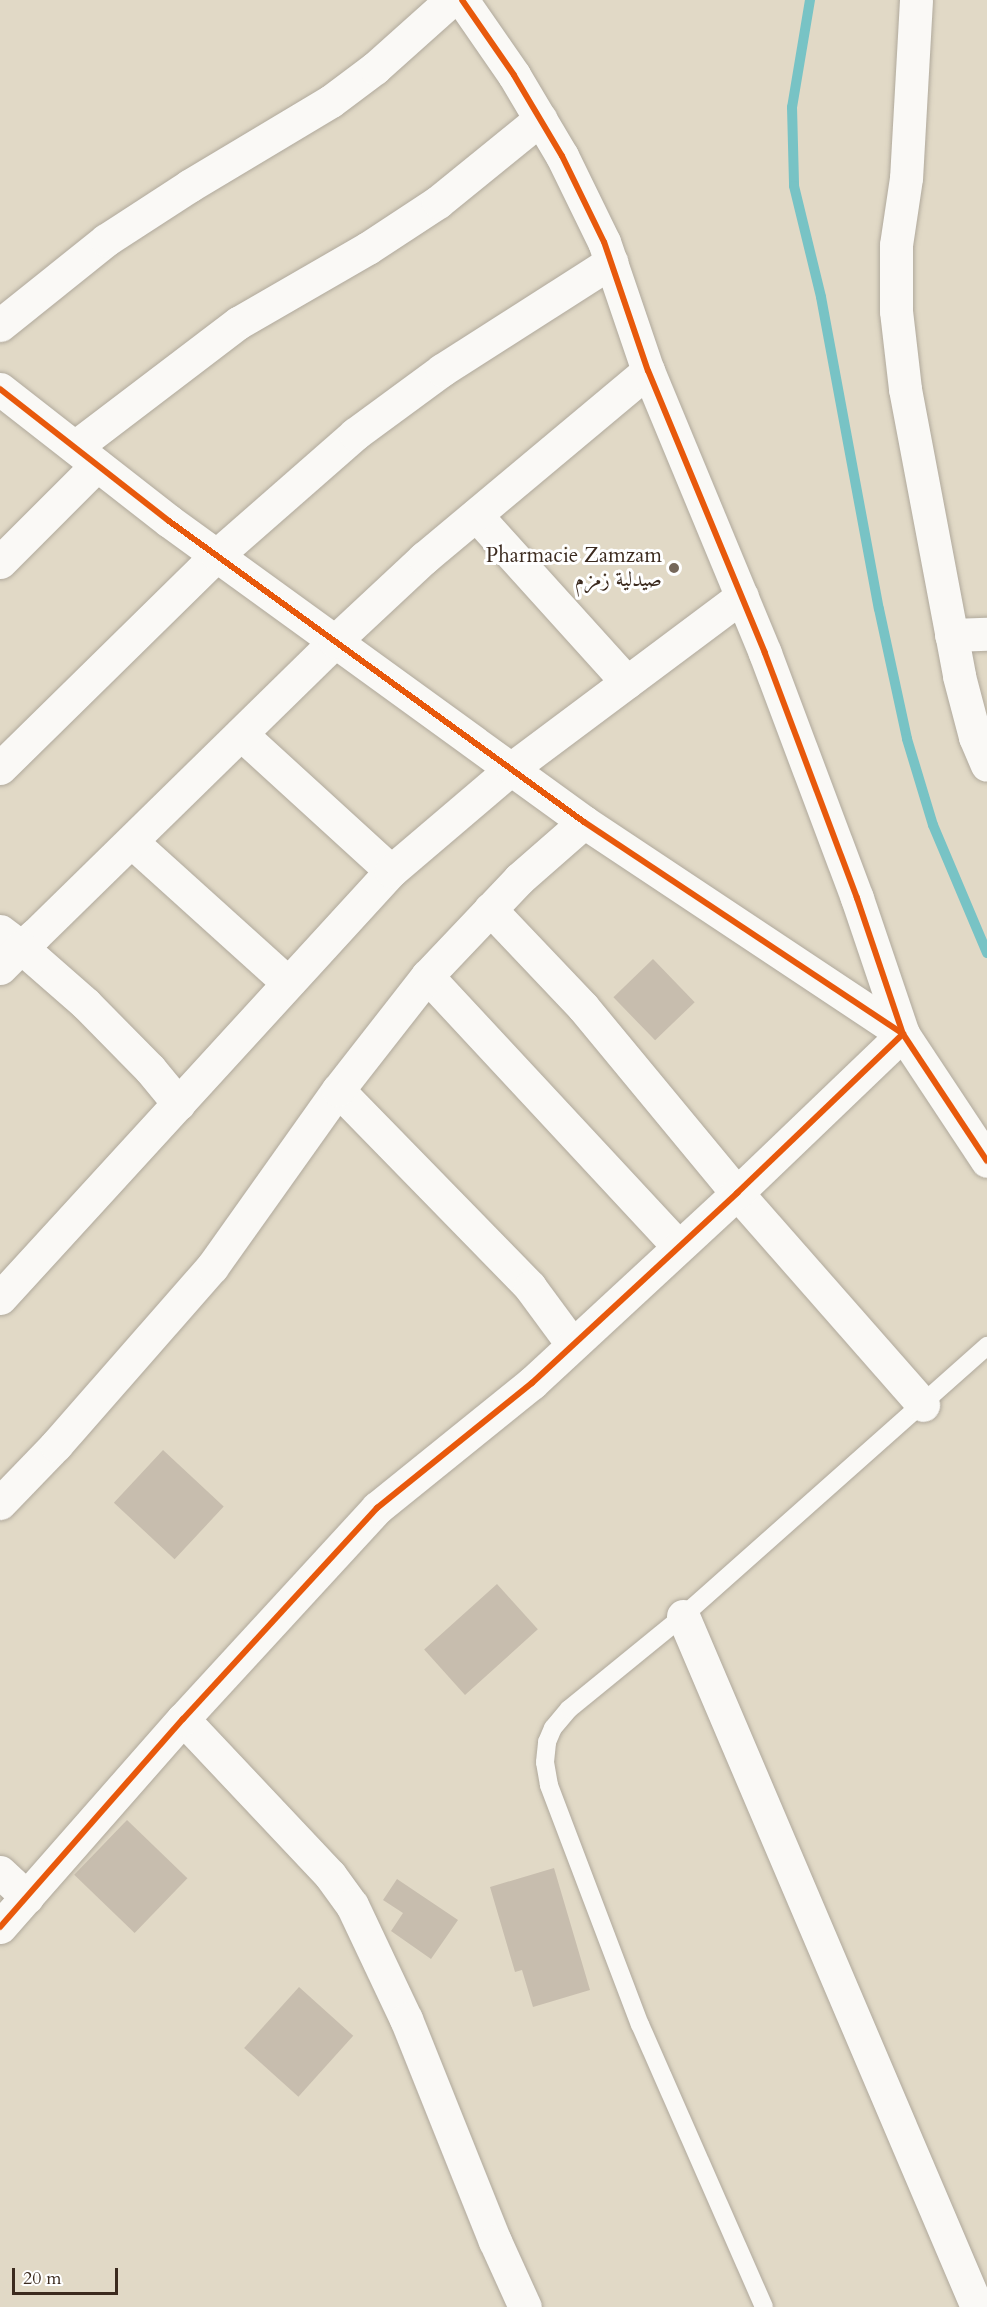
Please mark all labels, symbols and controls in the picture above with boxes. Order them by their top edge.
place label: Pharmacie Zamzam صيدلية زمزم [486,543,662,593]
marker: Pharmacie Zamzam صيدلية زمزم [667,561,681,575]
scale bar [15,2256,122,2294]
text: 20 m [23,2266,62,2291]

